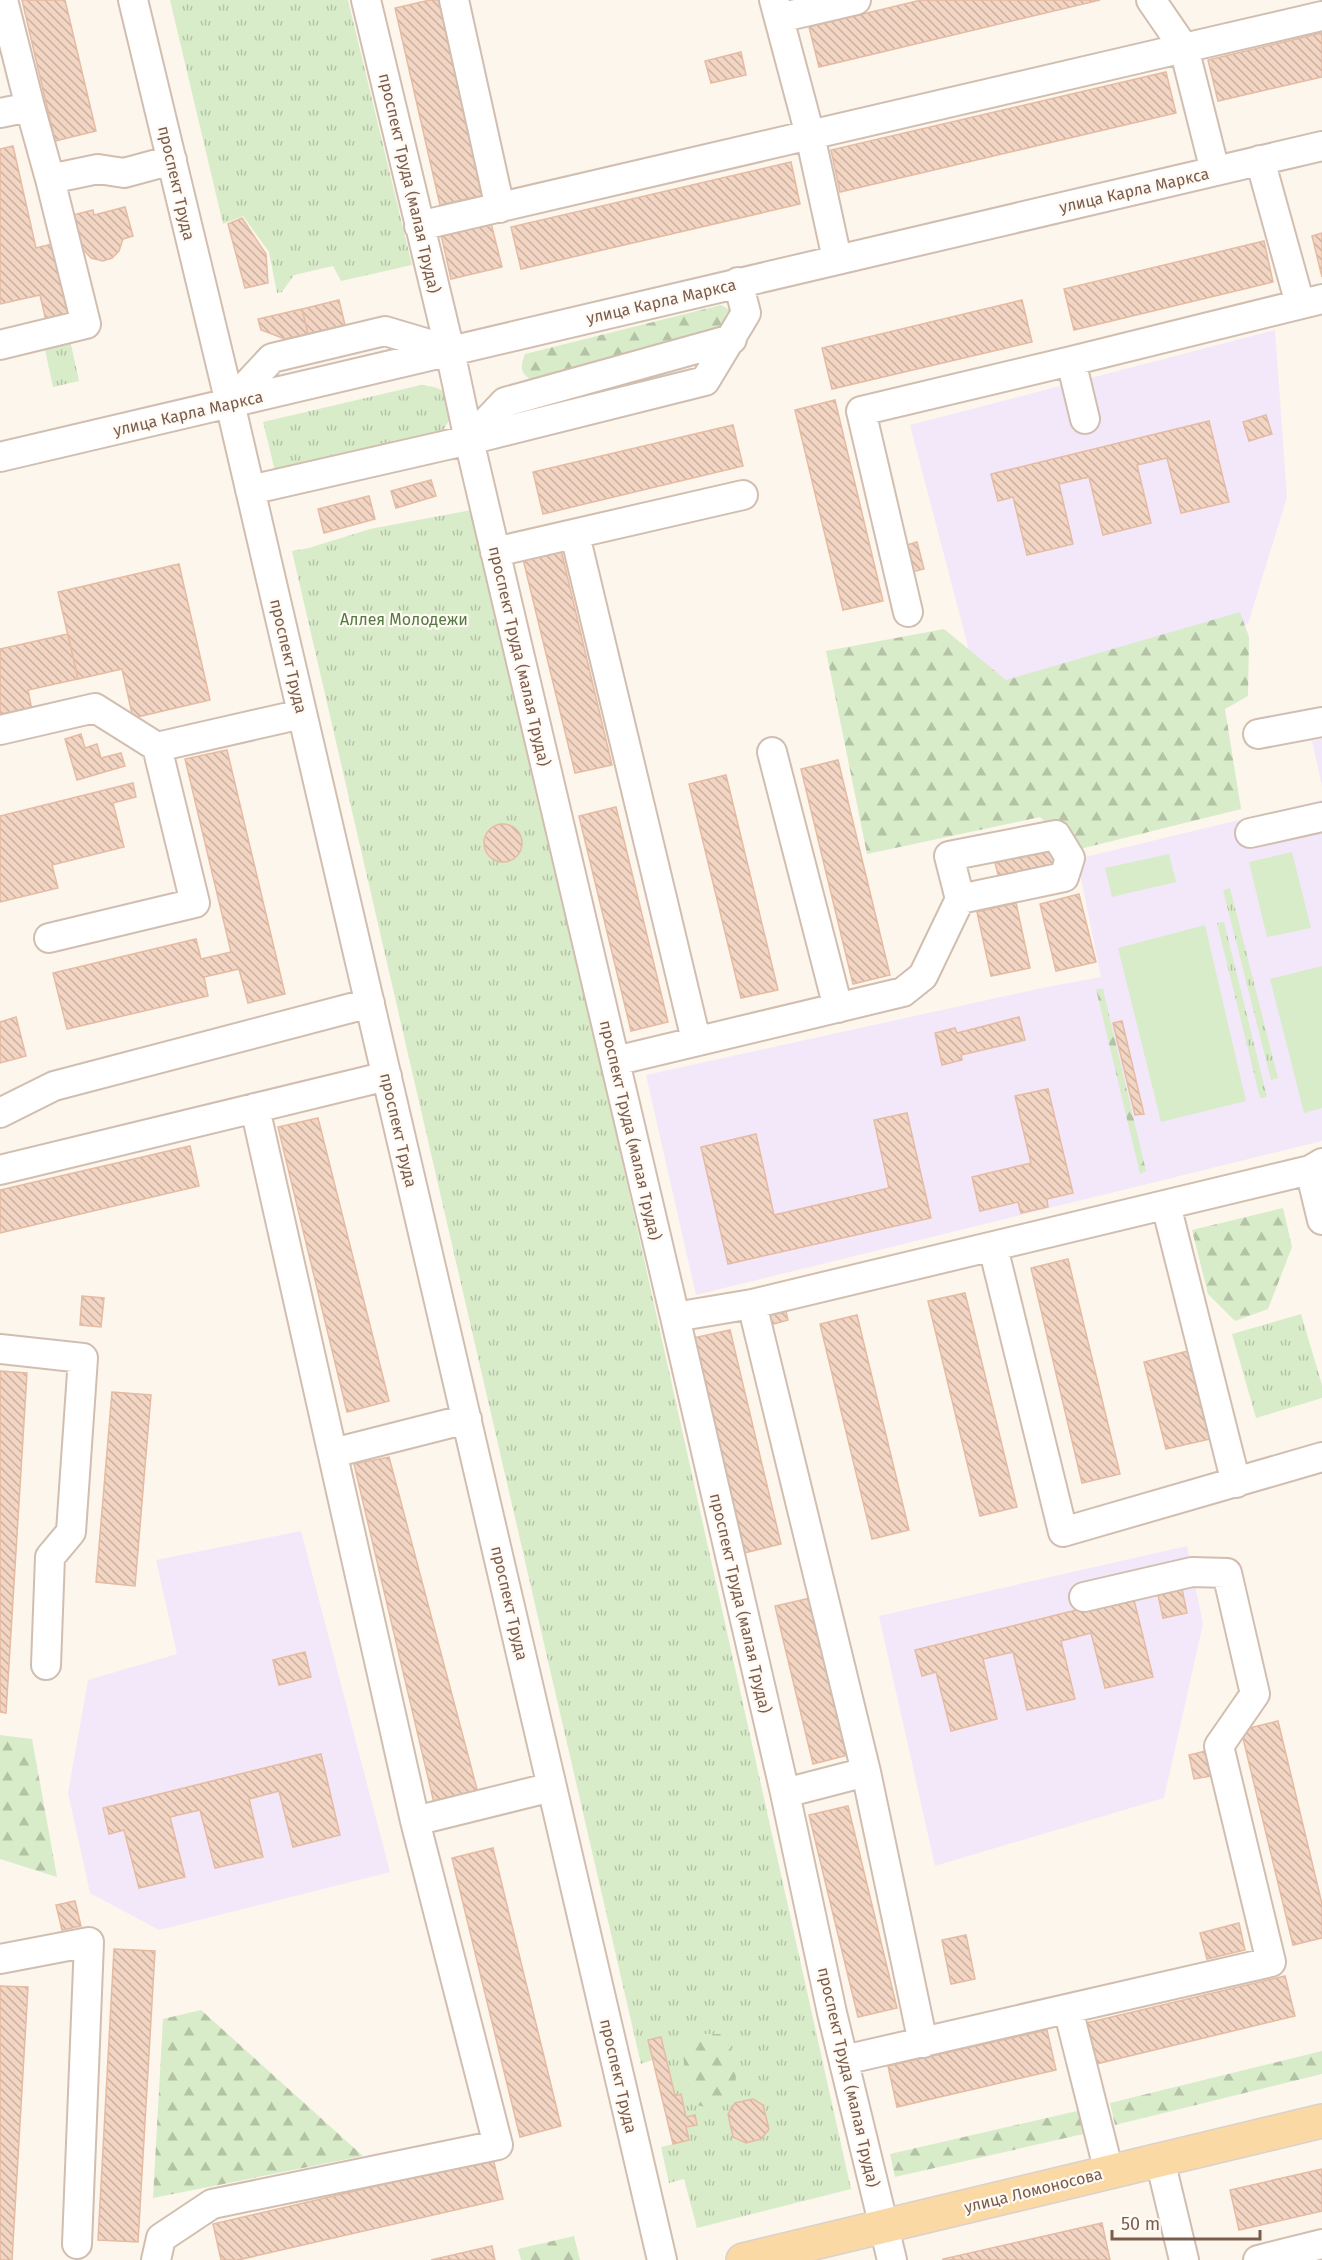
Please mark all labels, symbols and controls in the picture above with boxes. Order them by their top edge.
street label: проспект Труда (малая Труда) [375,71,444,295]
street label: проспект Труда [154,124,199,242]
street label: улица Карла Маркса [1057,164,1211,217]
street label: улица Карла Маркса [584,275,738,328]
street label: улица Карла Маркса [111,387,265,440]
street label: проспект Труда (малая Труда) [485,544,554,768]
street label: проспект Труда [266,597,311,715]
park label: Аллея Молодежи [340,610,468,629]
street label: проспект Труда (малая Труда) [596,1018,665,1242]
street label: проспект Труда [376,1071,421,1189]
street label: проспект Труда (малая Труда) [706,1491,775,1715]
street label: проспект Труда [487,1544,532,1662]
street label: проспект Труда (малая Труда) [814,1965,883,2189]
street label: проспект Труда [596,2017,641,2135]
street label: улица Ломоносова [962,2164,1104,2217]
scale bar [1112,2203,1260,2241]
text: 50 m [1121,2213,1160,2235]

